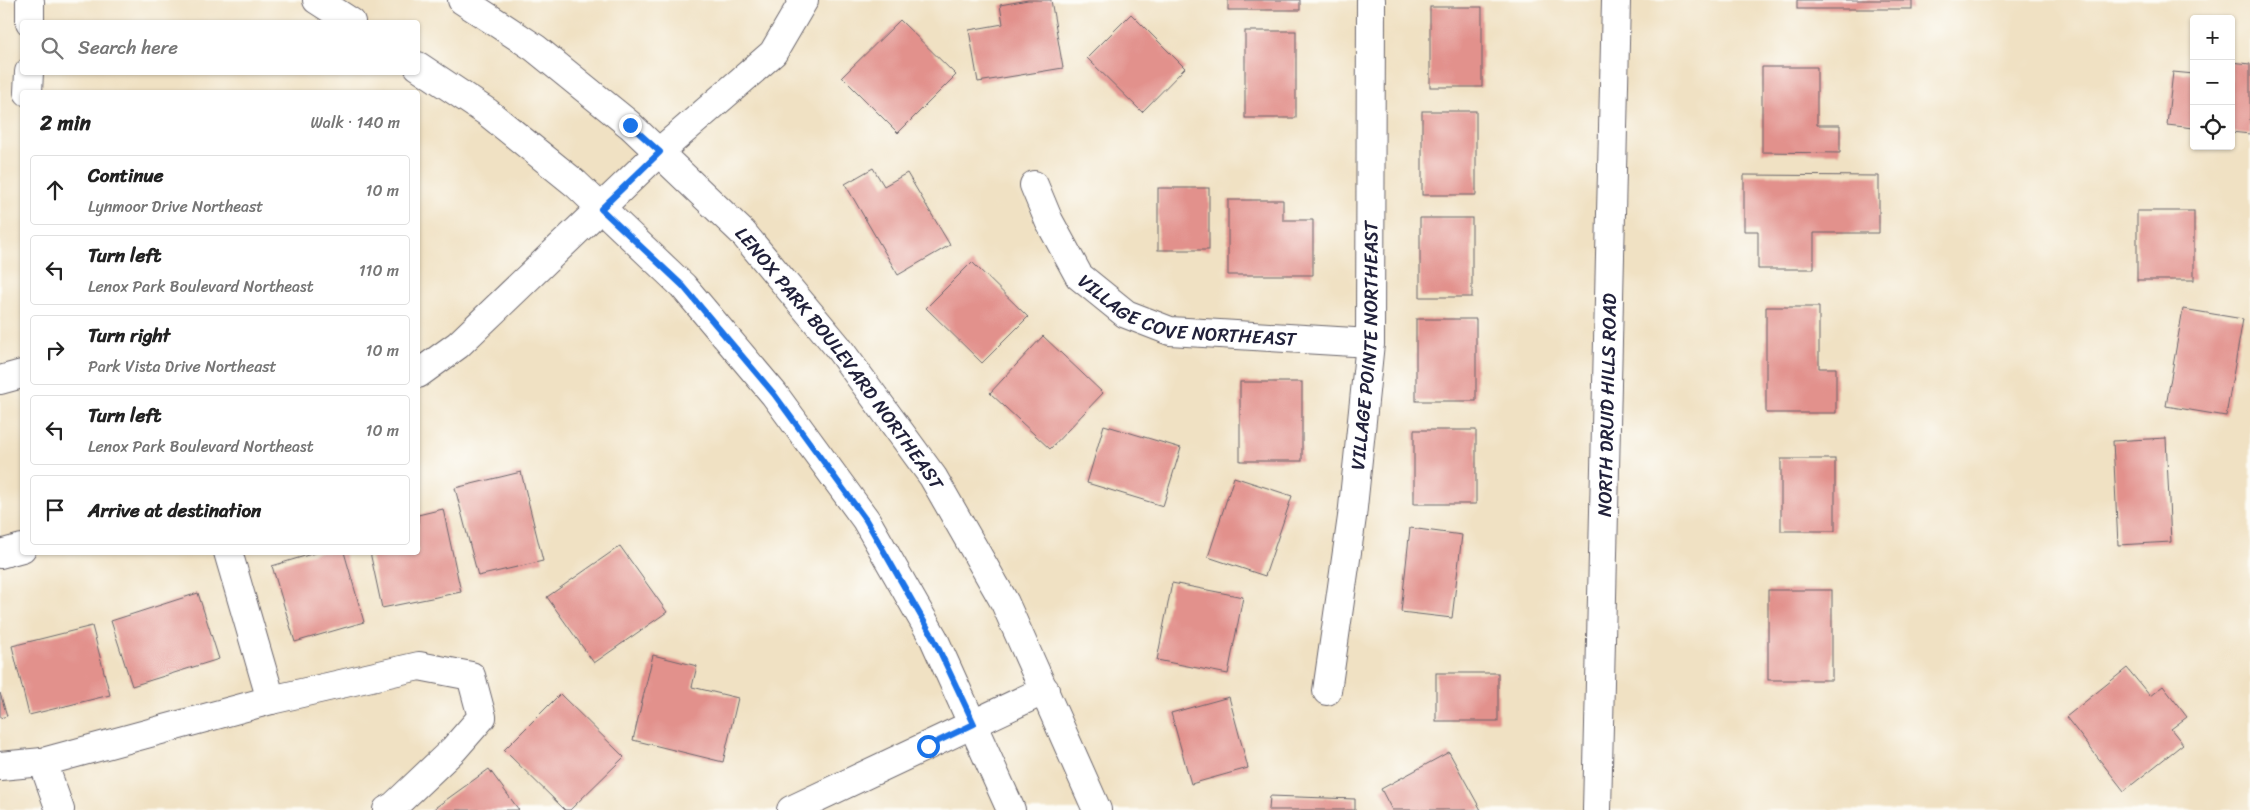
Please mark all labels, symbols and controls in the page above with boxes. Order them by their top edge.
map controls [2190,15,2235,150]
button: + [2190,15,2235,60]
search box [20,20,420,75]
text: Search here [78,31,178,64]
icon: search [38,34,66,62]
button: − [2190,60,2235,105]
text: 2 min [40,104,91,142]
button: locate [2190,105,2235,150]
text: Walk · 140 m [311,108,400,137]
route end [619,114,642,137]
text: Continue [88,159,164,192]
icon: ahead [41,176,69,204]
text: 10 m [366,176,399,205]
text: Lynmoor Drive Northeast [88,192,263,221]
street label: LENOX PARK BOULEVARD NORTHEAST [727,219,953,496]
street label: VILLAGE POINTE NORTHEAST [1341,219,1387,472]
text: Turn left [88,239,161,272]
icon: left [41,256,69,284]
text: 110 m [359,256,399,285]
street label: VILLAGE COVE NORTHEAST [1070,265,1299,356]
text: Lenox Park Boulevard Northeast [88,272,314,301]
street label: NORTH DRUID HILLS ROAD [1588,292,1626,517]
text: Turn right [88,319,170,352]
icon: right [41,336,69,364]
text: 10 m [366,336,399,365]
text: Park Vista Drive Northeast [88,352,277,381]
text: Turn left [88,399,161,432]
icon: left [41,416,69,444]
text: 10 m [366,416,399,445]
text: Lenox Park Boulevard Northeast [88,432,314,461]
text: Arrive at destination [88,494,261,527]
icon: arrive [41,496,69,524]
route start [917,735,940,758]

